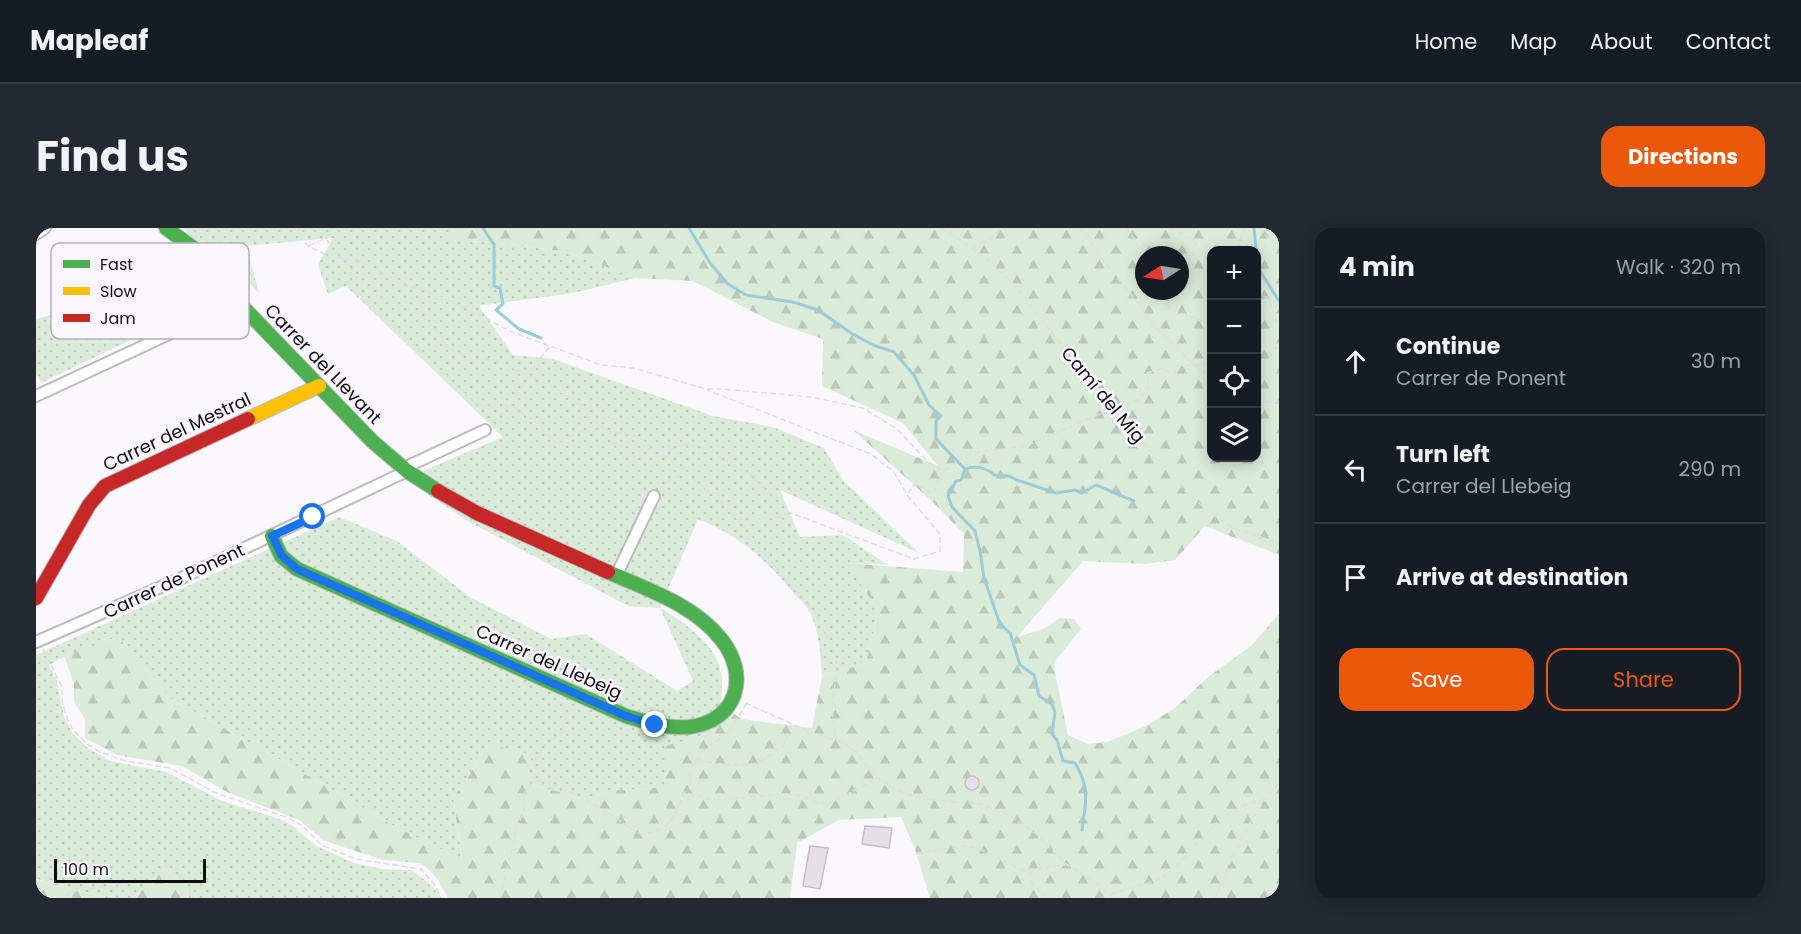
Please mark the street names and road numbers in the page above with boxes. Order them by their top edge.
street label: Carrer del Llevant [259,298,387,429]
street label: Camí del Mig [1056,341,1151,448]
street label: Carrer del Mestral [99,386,255,477]
street label: Carrer de Ponent [99,537,248,624]
street label: Carrer del Llebeig [472,618,626,705]

